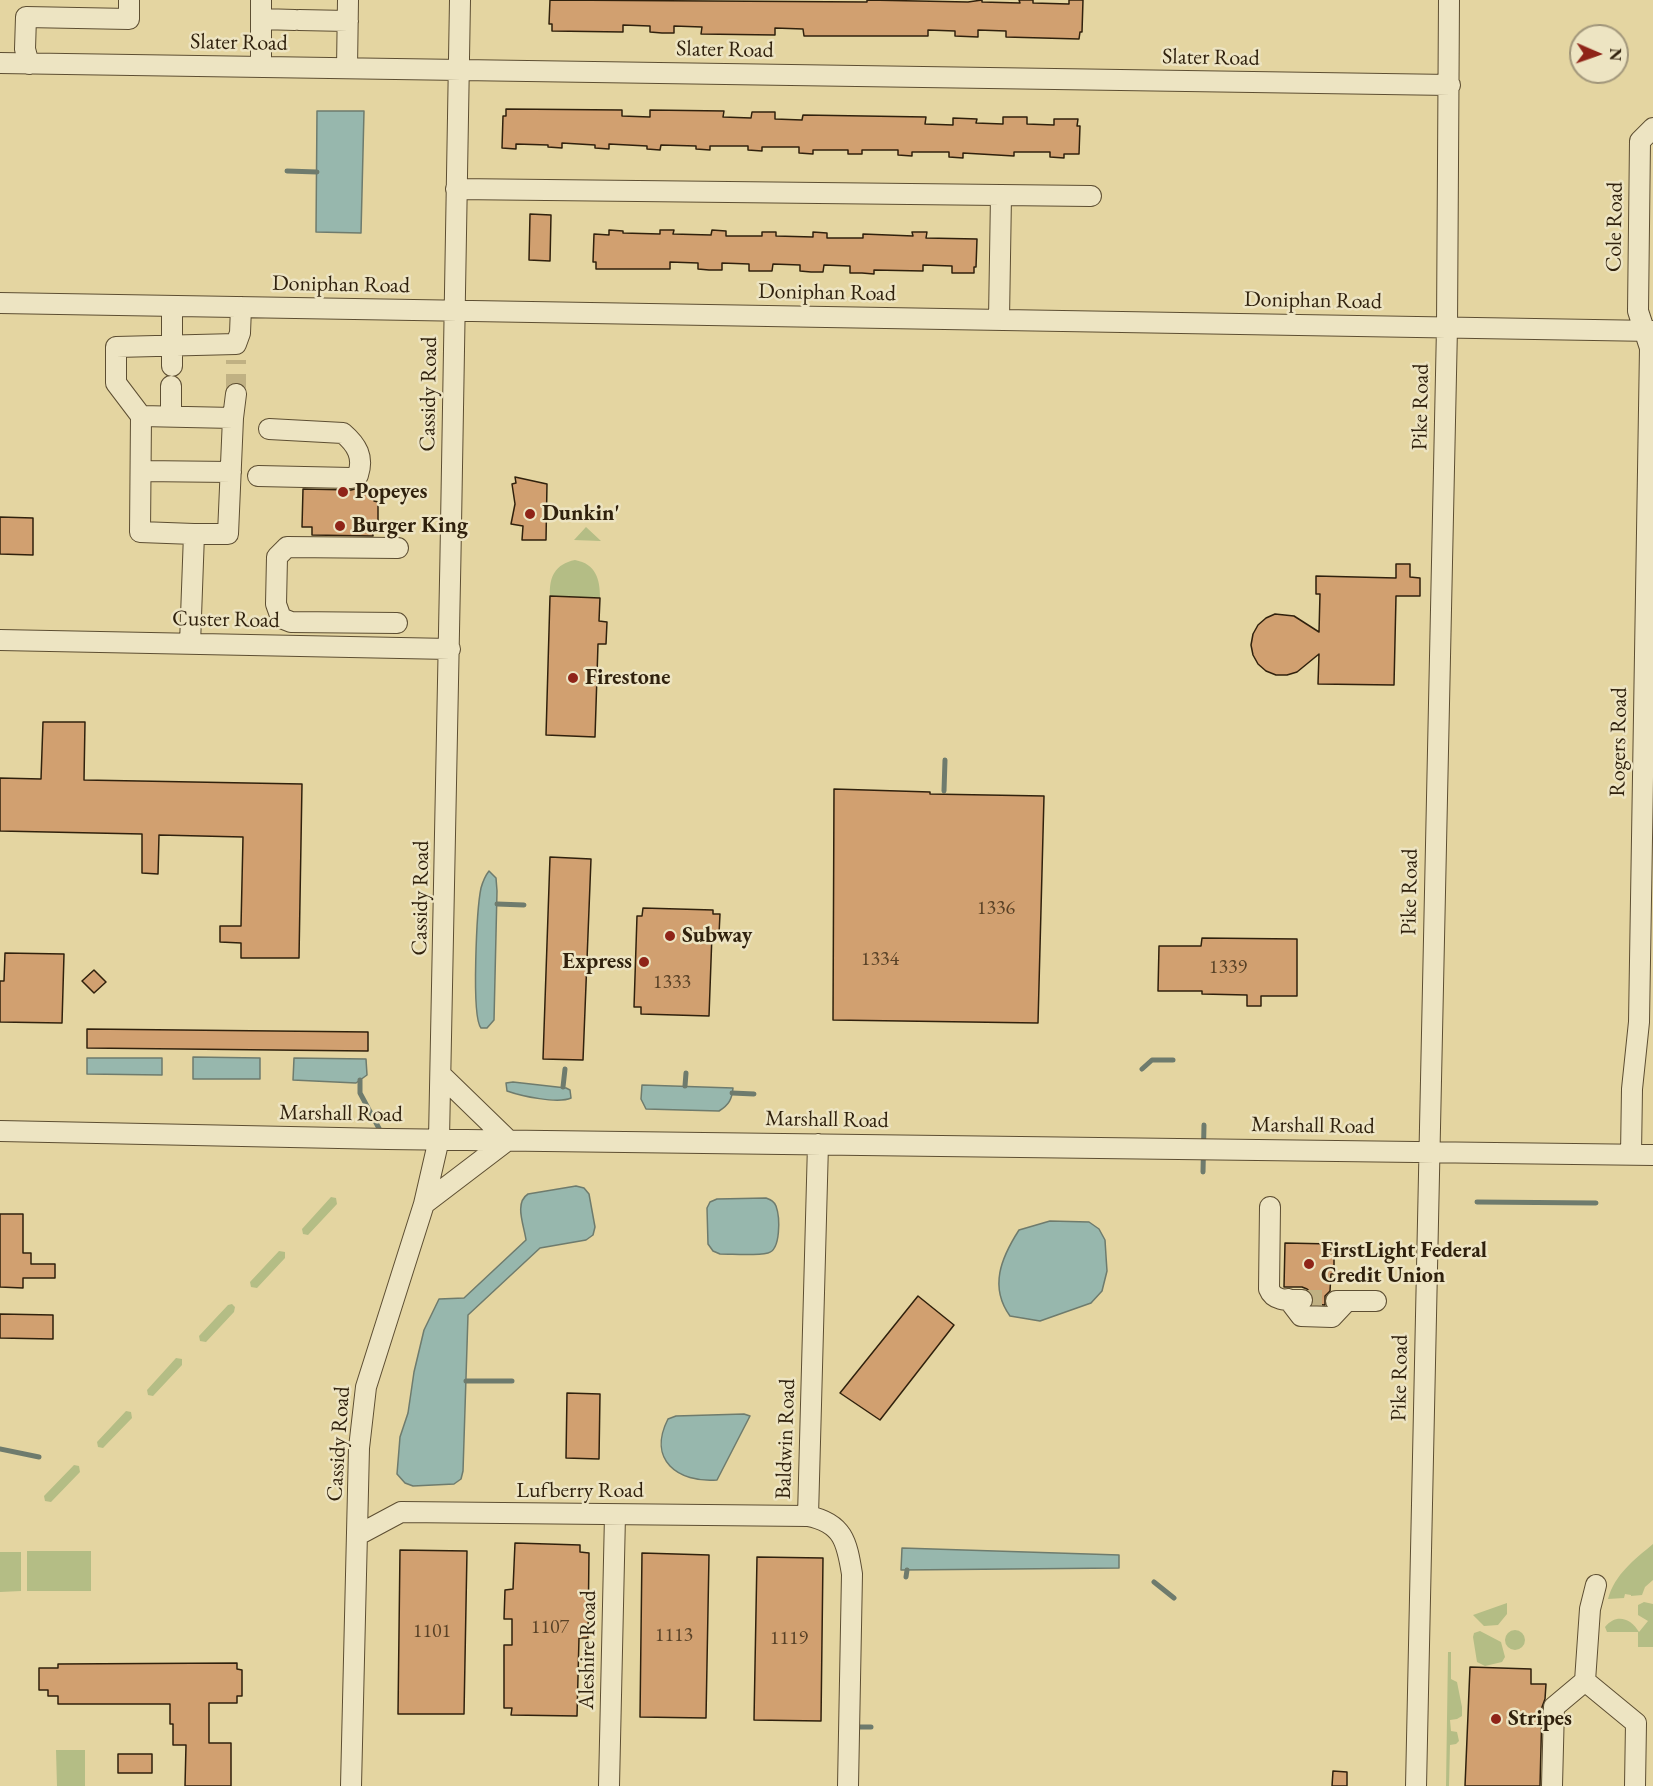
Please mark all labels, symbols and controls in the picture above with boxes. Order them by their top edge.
north arrow [1569,24,1629,84]
street label: Slater Road [190,29,288,57]
street label: Slater Road [676,36,774,64]
street label: Slater Road [1162,44,1260,72]
text: N [1605,48,1626,61]
street label: Cole Road [1601,182,1629,272]
street label: Doniphan Road [272,271,410,299]
street label: Doniphan Road [758,279,896,307]
street label: Doniphan Road [1244,287,1382,315]
street label: Cassidy Road [415,336,443,452]
street label: Pike Road [1407,363,1435,451]
place label: Popeyes [355,479,427,505]
marker: Popeyes [336,485,350,499]
place label: Dunkin' [542,501,620,527]
marker: Dunkin' [523,507,537,521]
place label: Burger King [352,513,468,539]
marker: Burger King [333,519,347,533]
street label: Custer Road [172,606,280,634]
place label: Firestone [585,665,670,691]
marker: Firestone [566,671,580,685]
street label: Rogers Road [1605,687,1633,797]
street label: Cassidy Road [407,840,435,956]
street label: Pike Road [1396,848,1424,936]
house number: 1336 [977,897,1015,921]
place label: Subway [682,923,752,949]
marker: Subway [663,929,677,943]
house number: 1334 [861,948,899,972]
place label: Express [562,949,632,975]
marker: Express [637,955,651,969]
house number: 1339 [1209,956,1247,980]
house number: 1333 [653,971,691,995]
street label: Marshall Road [279,1100,403,1128]
street label: Marshall Road [765,1106,889,1134]
street label: Marshall Road [1251,1112,1375,1140]
place label: FirstLight Federal Credit Union [1321,1238,1487,1290]
marker: FirstLight Federal Credit Union [1302,1257,1316,1271]
street label: Pike Road [1386,1334,1414,1422]
street label: Baldwin Road [771,1378,801,1500]
street label: Cassidy Road [322,1386,356,1502]
street label: Lufberry Road [516,1478,644,1504]
street label: Aleshire Road [574,1590,602,1710]
house number: 1107 [531,1616,569,1640]
house number: 1101 [413,1620,451,1644]
house number: 1113 [655,1624,693,1648]
house number: 1119 [770,1627,808,1651]
place label: Stripes [1508,1706,1572,1732]
marker: Stripes [1489,1712,1503,1726]

